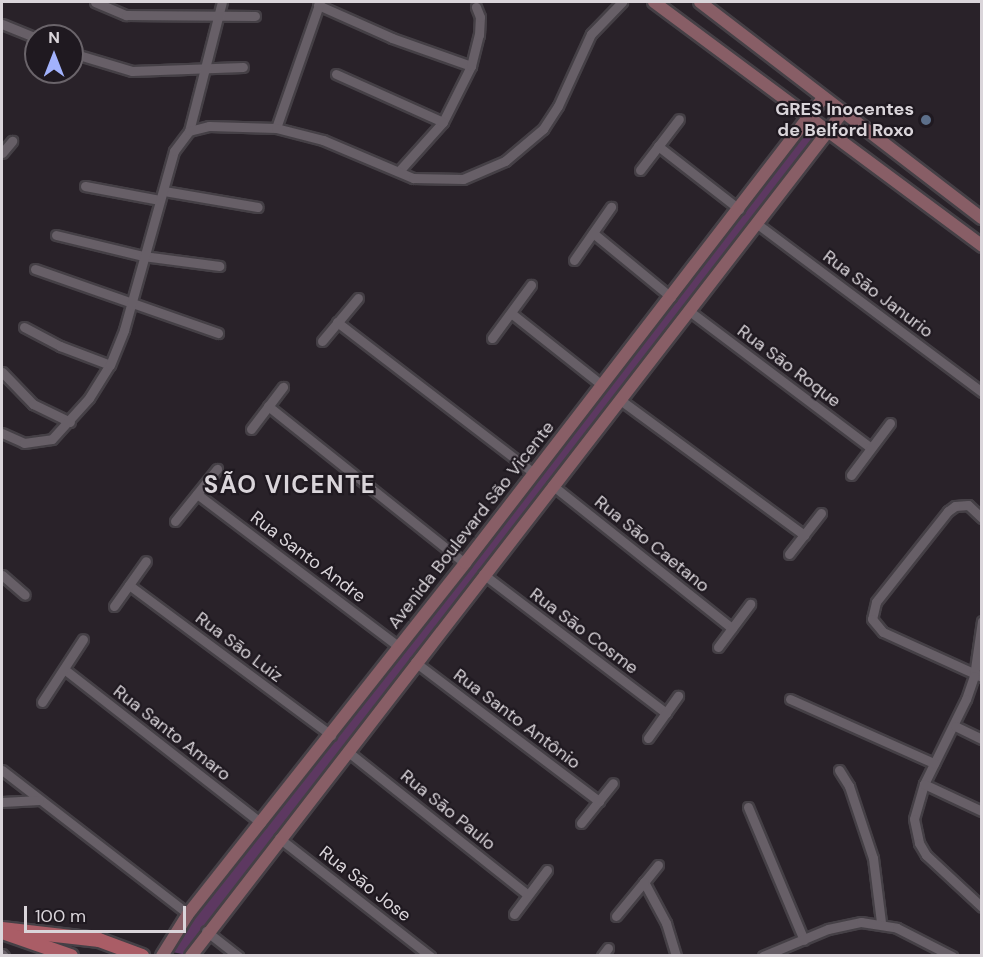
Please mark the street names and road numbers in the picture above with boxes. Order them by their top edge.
street label: Rua Sāo Janurio [819,246,937,342]
street label: Rua Sāo Roque [733,320,845,412]
street label: Avenida Boulevard São Vicente [383,417,559,633]
street label: Rua Sāo Caetano [590,491,714,597]
street label: Rua Santo Andre [246,507,370,607]
street label: Rua Sāo Cosme [526,583,642,679]
street label: Rua Sāo Luiz [191,607,287,687]
street label: Rua Santo Antônio [449,664,585,774]
street label: Rua Santo Amaro [109,680,235,786]
street label: Rua Sāo Paulo [396,765,500,855]
street label: Rua Sāo Jose [315,842,415,926]

